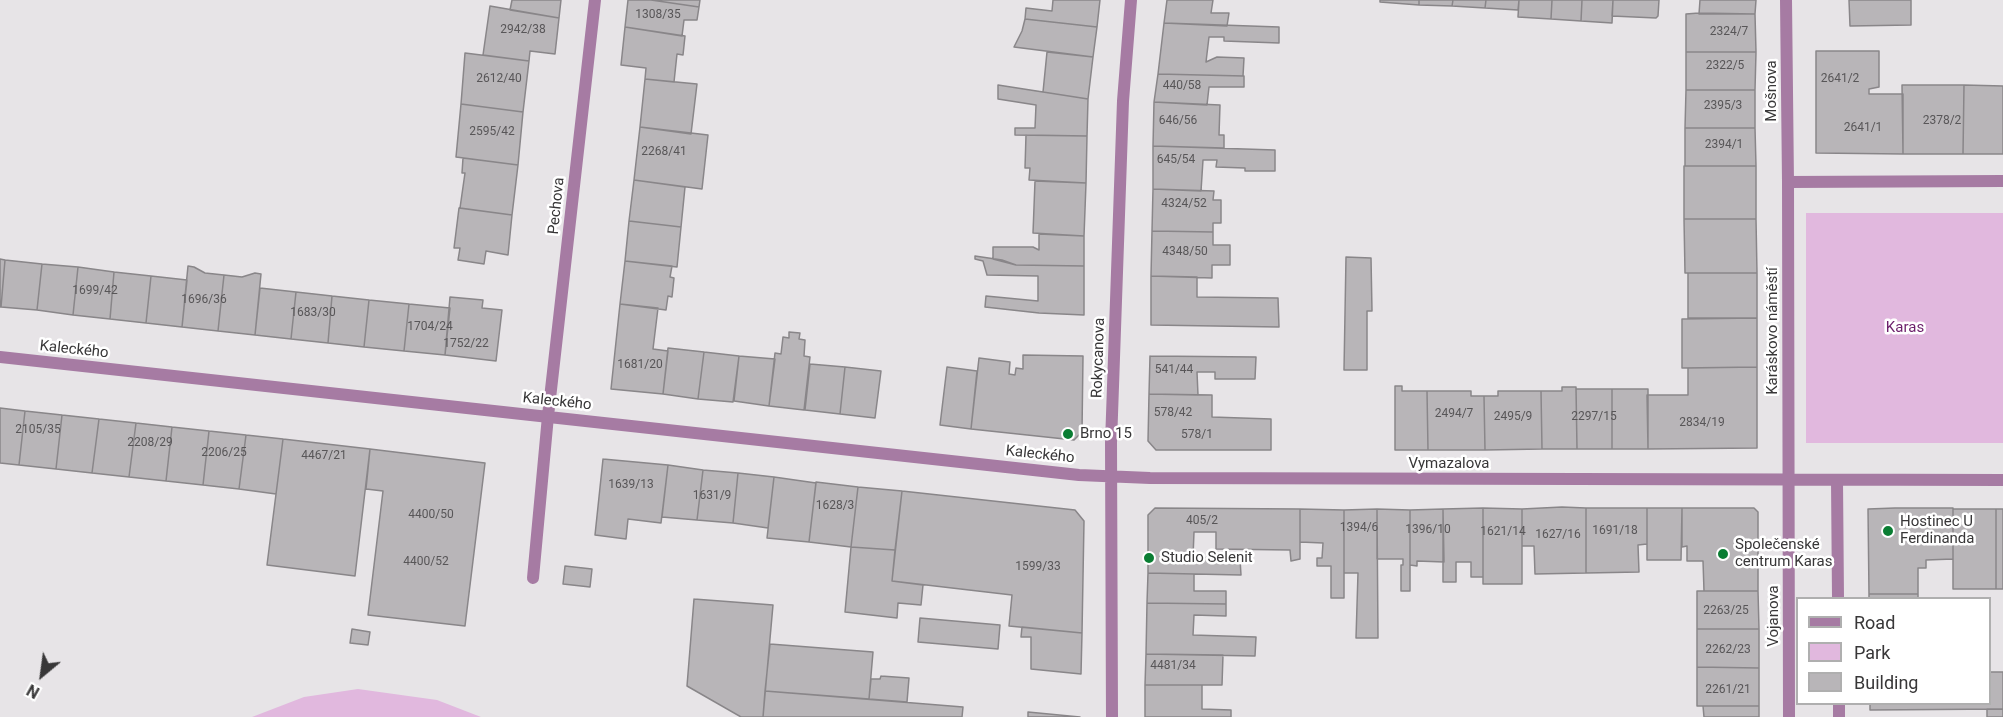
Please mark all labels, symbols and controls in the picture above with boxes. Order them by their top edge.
house number: 1308/35 [635,8,681,22]
house number: 2942/38 [500,23,546,37]
house number: 2324/7 [1710,25,1748,39]
house number: 2322/5 [1706,59,1744,73]
street label: Mošnova [1763,60,1781,122]
house number: 2612/40 [476,72,522,86]
house number: 2641/2 [1821,72,1859,86]
house number: 440/58 [1163,79,1201,93]
house number: 2395/3 [1704,99,1742,113]
house number: 646/56 [1159,114,1197,128]
house number: 2378/2 [1923,114,1961,128]
house number: 2641/1 [1844,121,1882,135]
house number: 2595/42 [469,125,515,139]
house number: 2394/1 [1705,138,1743,152]
house number: 2268/41 [641,145,687,159]
house number: 645/54 [1157,153,1195,167]
street label: Pechova [545,177,569,235]
house number: 4324/52 [1161,197,1207,211]
house number: 4348/50 [1162,245,1208,259]
street label: Karáskovo náměstí [1764,267,1782,395]
house number: 1699/42 [72,284,118,298]
house number: 1696/36 [181,293,227,307]
house number: 1683/30 [290,306,336,320]
street label: Rokycanova [1089,317,1109,399]
park label: Karas [1886,319,1924,337]
house number: 1704/24 [407,320,453,334]
street label: Kaleckého [39,337,109,363]
house number: 1752/22 [443,337,489,351]
house number: 1681/20 [617,358,663,372]
house number: 541/44 [1155,363,1193,377]
street label: Kaleckého [522,389,592,415]
house number: 578/42 [1154,406,1192,420]
house number: 2494/7 [1435,407,1473,421]
house number: 2495/9 [1494,410,1532,424]
house number: 2297/15 [1571,410,1617,424]
house number: 2834/19 [1679,416,1725,430]
house number: 2105/35 [15,423,61,437]
place label: Brno 15 [1080,425,1132,443]
marker: Brno 15 [1061,427,1075,441]
house number: 578/1 [1181,428,1213,442]
house number: 2208/29 [127,436,173,450]
street label: Kaleckého [1005,442,1075,468]
house number: 2206/25 [201,446,247,460]
house number: 4467/21 [301,449,347,463]
street label: Vymazalova [1409,455,1489,473]
house number: 1639/13 [608,478,654,492]
house number: 1631/9 [693,489,731,503]
house number: 1628/3 [816,499,854,513]
house number: 4400/50 [408,508,454,522]
place label: Hostinec U Ferdinanda [1900,513,1974,548]
house number: 405/2 [1186,514,1218,528]
house number: 1394/6 [1340,521,1378,535]
house number: 1396/10 [1405,523,1451,537]
house number: 1691/18 [1592,524,1638,538]
marker: Hostinec U Ferdinanda [1881,524,1895,538]
house number: 1621/14 [1480,525,1526,539]
house number: 1627/16 [1535,528,1581,542]
place label: Společenské centrum Karas [1735,536,1832,571]
marker: Společenské centrum Karas [1716,547,1730,561]
place label: Studio Selenit [1161,549,1253,567]
marker: Studio Selenit [1142,551,1156,565]
house number: 4400/52 [403,555,449,569]
house number: 1599/33 [1015,560,1061,574]
street label: Vojanova [1765,585,1783,647]
legend [1796,597,1991,705]
house number: 2263/25 [1703,604,1749,618]
text: Road [1854,612,1895,633]
text: Park [1854,642,1890,663]
house number: 2262/23 [1705,643,1751,657]
north arrow [12,645,72,705]
house number: 4481/34 [1150,659,1196,673]
text: Building [1854,672,1918,693]
text: N [23,680,43,702]
house number: 2261/21 [1705,683,1751,697]

